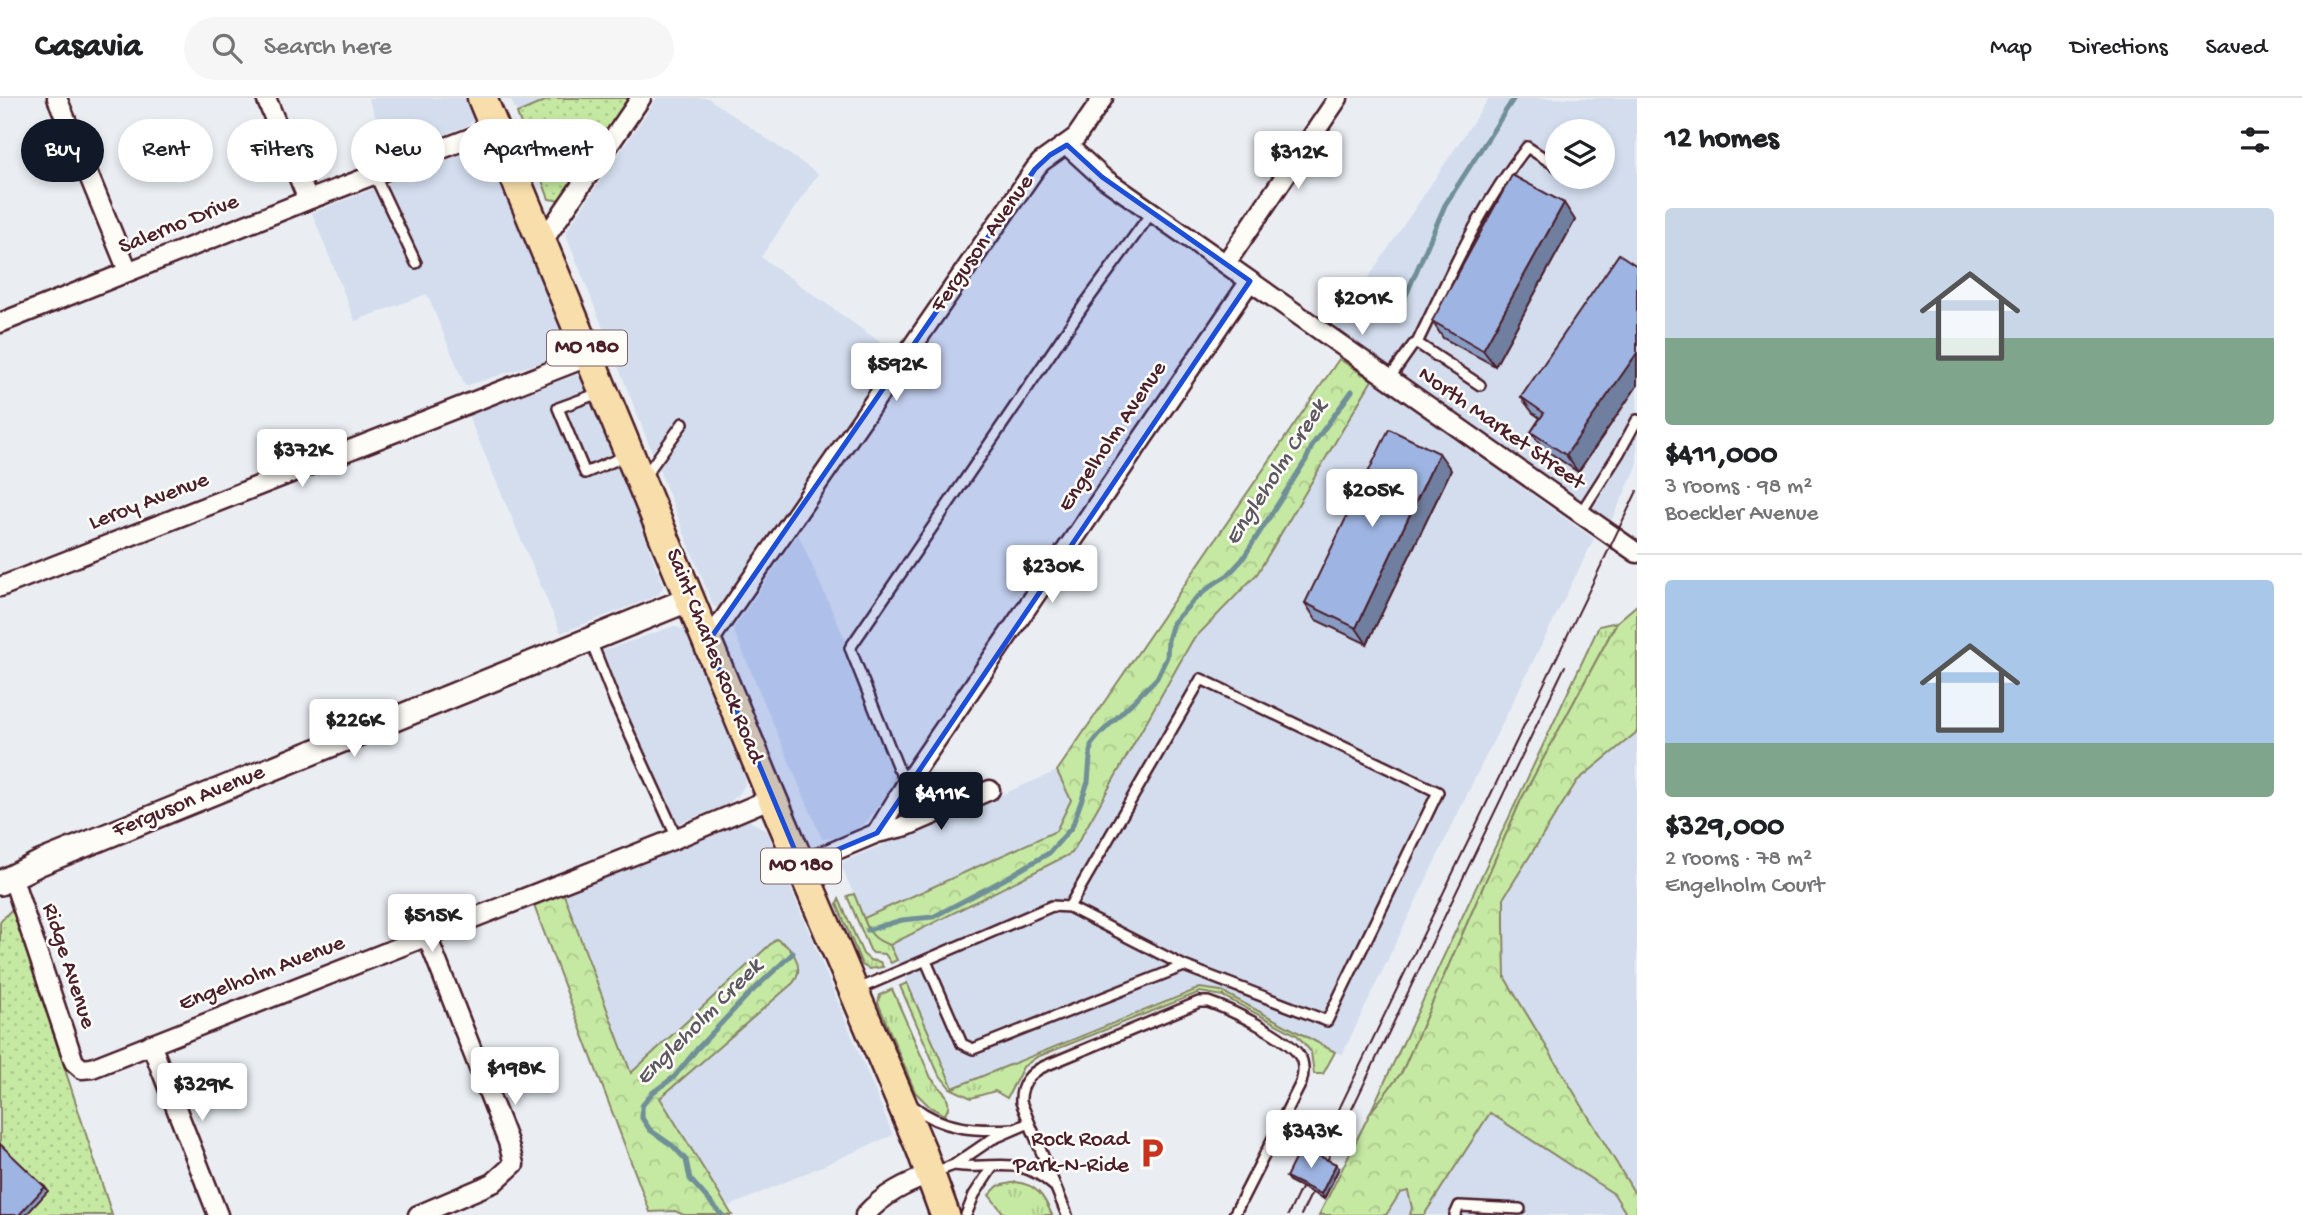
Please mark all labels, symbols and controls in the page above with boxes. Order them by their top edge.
search box [184,17,674,80]
text: Casavia [35,29,142,67]
icon: search [208,29,246,67]
text: Search here [264,33,392,64]
text: Map [1990,34,2032,63]
text: Directions [2070,34,2168,63]
text: Saved [2206,34,2267,63]
chip: Buy [21,119,104,182]
chip: Rent [118,119,213,182]
chip: Filters [227,119,337,182]
chip: New [351,119,445,182]
chip: Apartment [459,119,616,182]
map controls [1545,119,1615,189]
button: layers [1545,119,1615,189]
icon: filters [2236,121,2274,159]
text: 12 homes [1665,123,1778,158]
pin: $312K [1249,132,1347,191]
text: $312K [1270,140,1326,167]
street label: Ferguson Avenue [925,169,1041,319]
street label: Salerno Drive [115,188,244,261]
icon: home [1907,253,2033,379]
pin: $201K [1313,278,1411,337]
text: $201K [1334,286,1390,313]
road number: MO 180 [547,330,627,366]
pin: $592K [847,344,945,403]
text: $592K [867,352,925,379]
street label: Engelholm Avenue [1053,356,1174,517]
street label: North Market Street [1412,361,1591,498]
water label: Engleholm Creek [1219,393,1336,551]
pin: $372K [253,430,351,489]
text: $372K [273,438,331,465]
text: $411,000 [1665,439,1777,474]
street label: Leroy Avenue [85,466,214,537]
pin: $205K [1323,470,1421,529]
text: 3 rooms · 98 m² [1665,474,1812,501]
text: $205K [1342,478,1402,505]
text: Boeckler Avenue [1665,501,1818,528]
street label: Saint Charles Rock Road [659,545,770,768]
pin: $230K [1003,546,1101,605]
text: $230K [1022,554,1082,581]
icon: home [1907,625,2033,751]
pin: $226K [305,700,403,759]
text: $226K [325,708,383,735]
street label: Ferguson Avenue [108,759,270,845]
pin: $411K [892,772,990,832]
text: $411K [915,781,967,808]
text: $329,000 [1665,811,1784,846]
text: 2 rooms · 78 m² [1665,846,1812,873]
road number: MO 180 [761,848,841,884]
text: Engelholm Court [1665,873,1824,900]
pin: $515K [383,894,481,954]
street label: Ridge Avenue [35,900,101,1033]
text: $515K [404,903,460,930]
street label: Engelholm Avenue [175,930,350,1018]
water label: Engleholm Creek [630,952,771,1093]
pin: $198K [466,1048,564,1107]
text: $198K [487,1056,543,1083]
pin: $329K [153,1063,251,1123]
text: $329K [173,1072,231,1099]
pin: $343K [1262,1110,1360,1170]
text: $343K [1282,1119,1340,1146]
place label: Rock Road Park-N-Ride [1012,1127,1131,1180]
parking icon: Rock Road Park-N-Ride [1135,1136,1169,1170]

